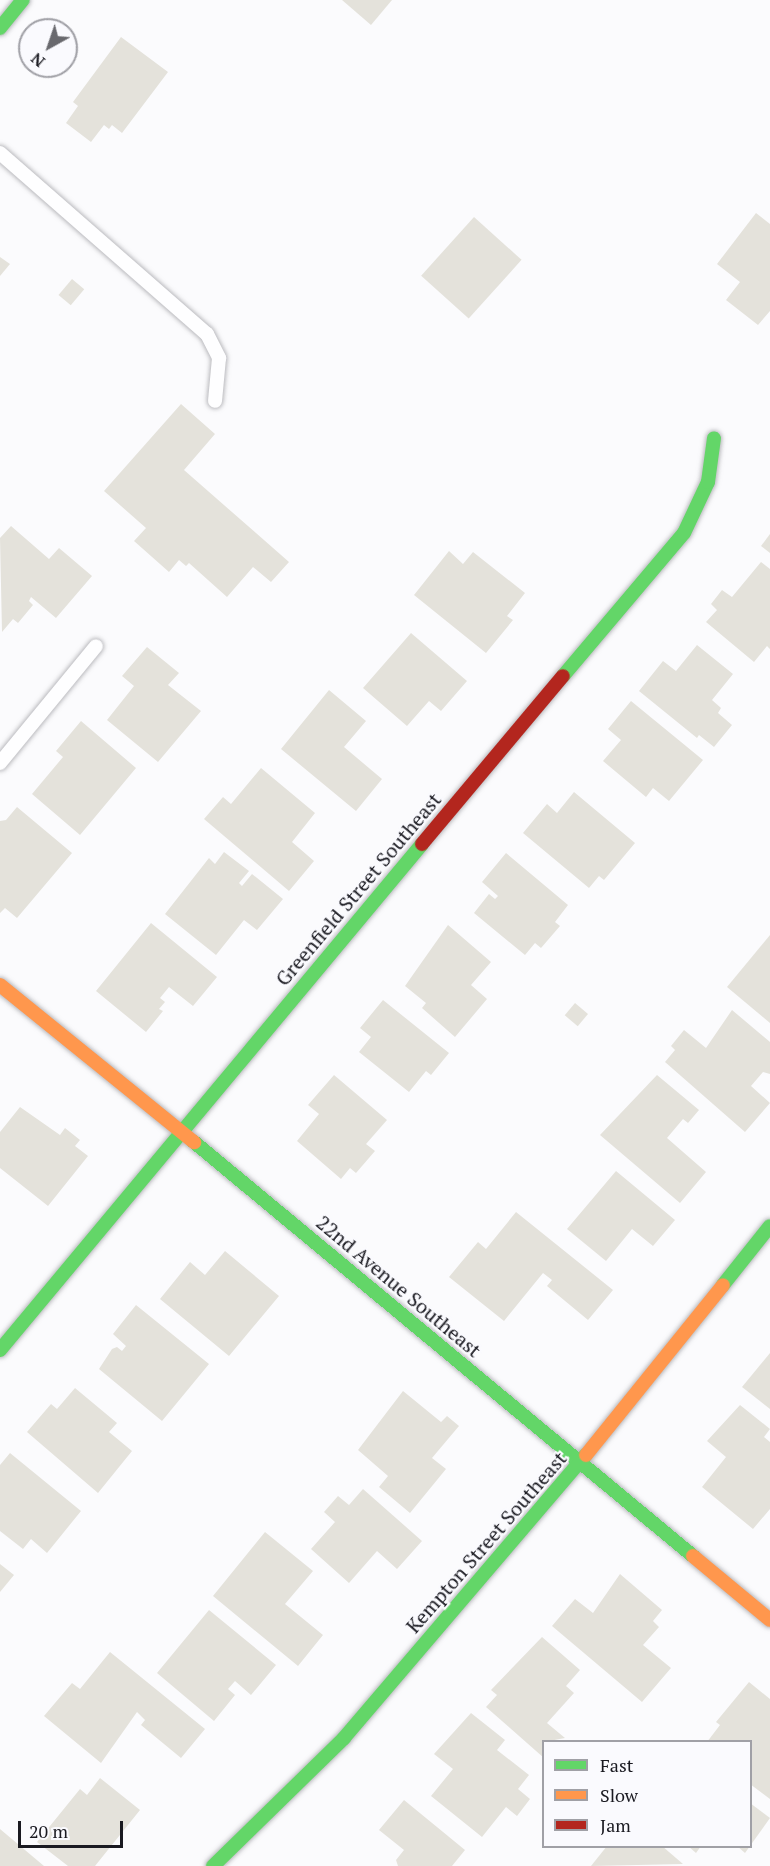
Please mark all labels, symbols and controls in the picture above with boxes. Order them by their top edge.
north arrow [18,18,78,78]
text: N [26,48,49,73]
street label: Greenfield Street Southeast [270,788,446,990]
street label: 22nd Avenue Southeast [312,1210,486,1362]
street label: Kempton Street Southeast [401,1446,571,1638]
legend [542,1740,752,1848]
text: Fast [600,1753,633,1777]
text: Slow [600,1783,638,1807]
scale bar [21,1809,126,1847]
text: Jam [600,1813,631,1837]
text: 20 m [29,1819,68,1843]

